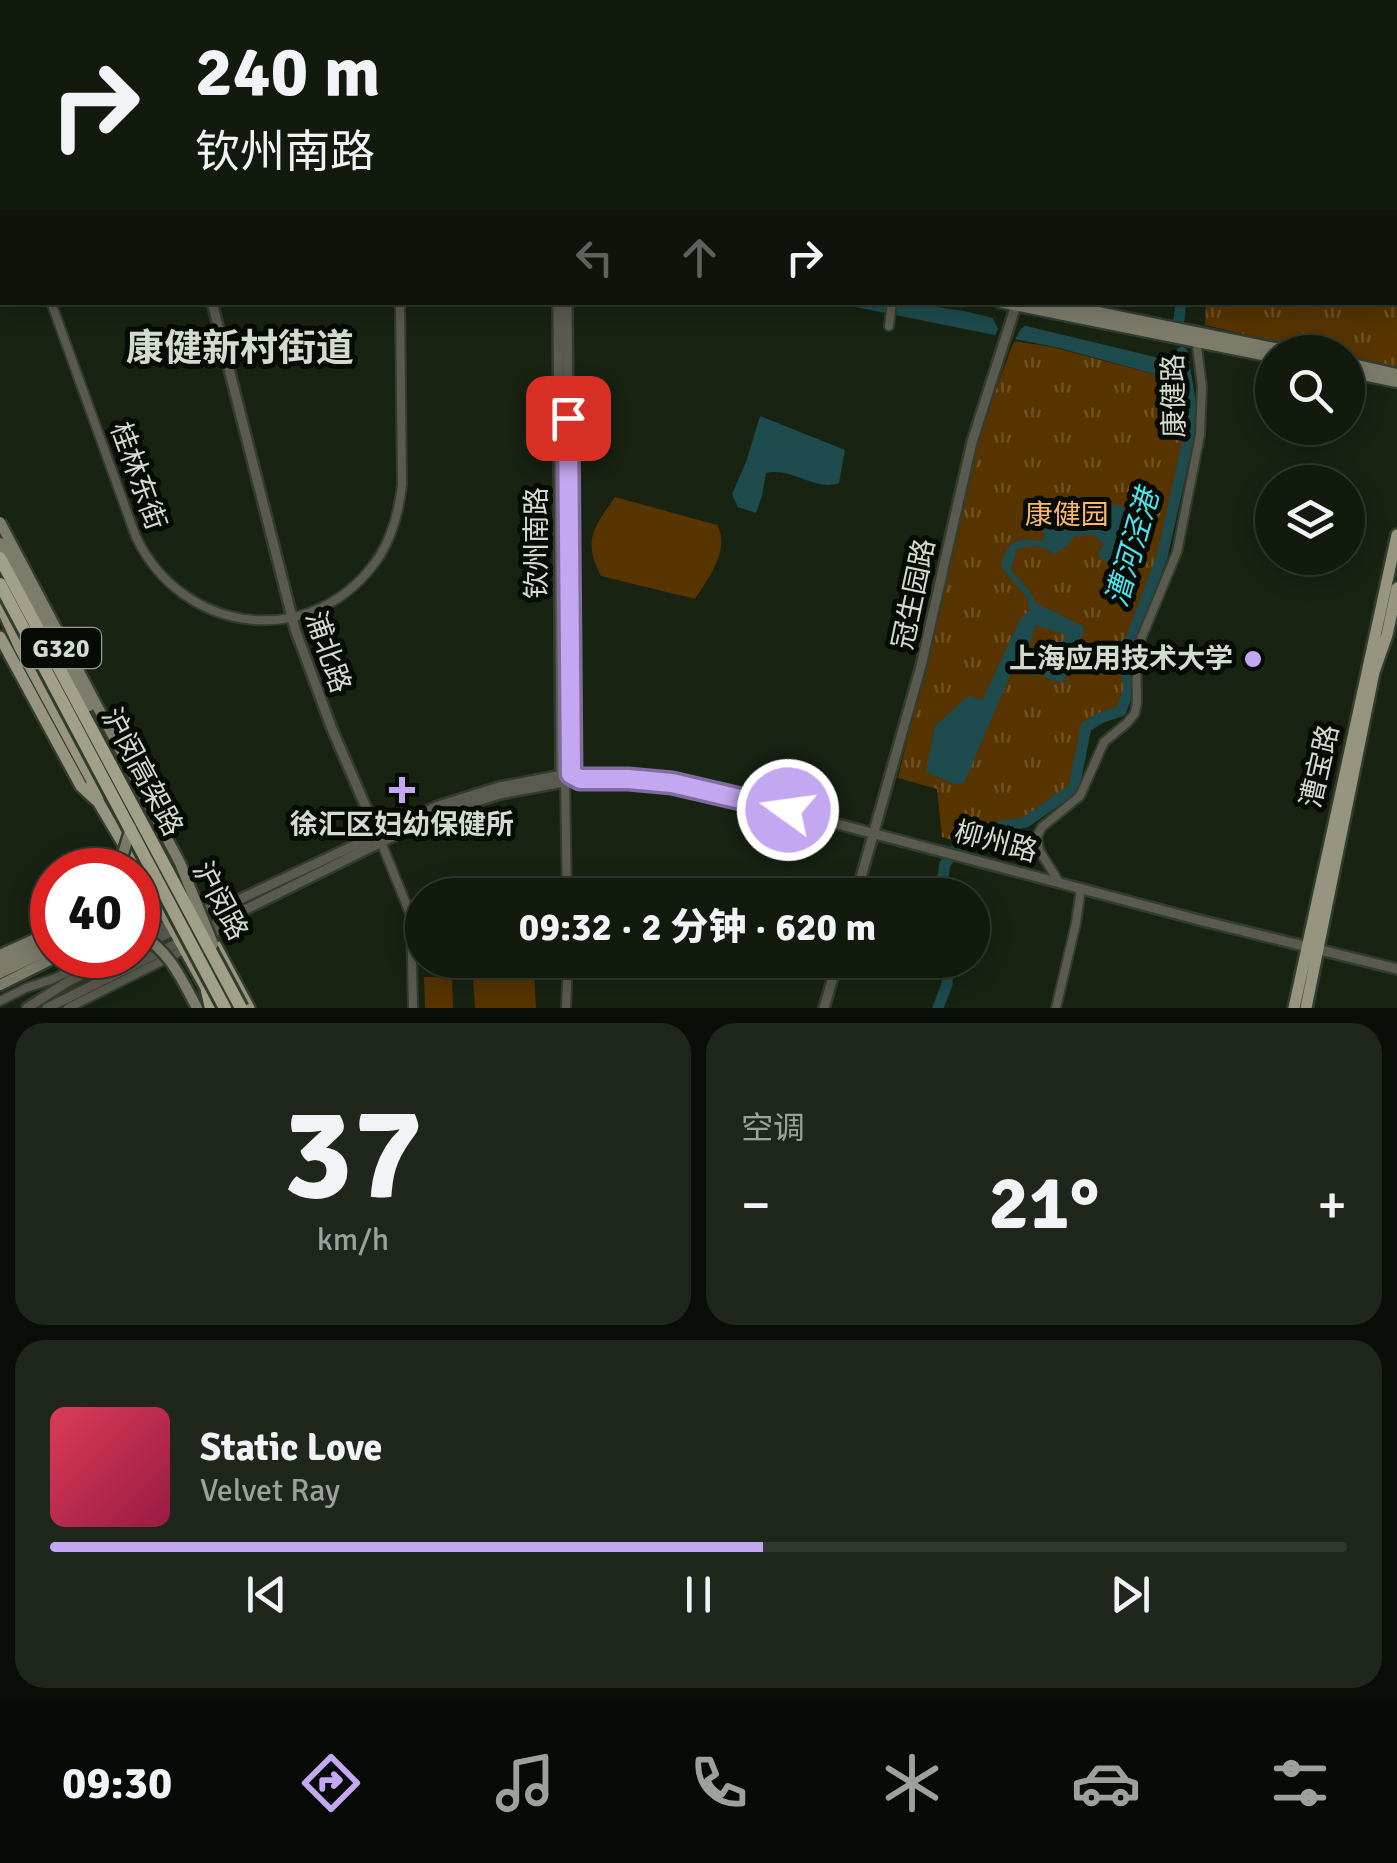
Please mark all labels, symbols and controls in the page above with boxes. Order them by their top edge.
text: 240 m [195,29,380,115]
icon: right [30,40,160,170]
text: 钦州南路 [195,125,375,180]
icon: left [567,230,622,285]
icon: ahead [672,230,727,285]
icon: right [777,230,832,285]
district label: 康健新村街道 [126,325,354,372]
map controls [1255,335,1365,575]
button: search [1255,335,1365,445]
street label: 康健路 [1156,354,1192,438]
pin [526,376,611,461]
icon: arrive [541,391,596,446]
street label: 桂林东街 [103,418,173,534]
button: layers [1255,465,1365,575]
water label: 漕河泾港 [1099,481,1168,611]
street label: 钦州南路 [520,487,554,599]
park label: 康健园 [1025,498,1109,532]
street label: 冠生园路 [886,536,942,652]
street label: 浦北路 [298,607,358,697]
road number: G320 [21,628,101,668]
place label: 上海应用技术大学 [1009,642,1233,676]
marker: 上海应用技术大学 [1242,648,1264,670]
street label: 沪闵高架路 [94,702,190,842]
street label: 漕宝路 [1294,721,1346,811]
position arrow [736,758,840,862]
marker: 徐汇区妇幼保健所 [389,777,415,803]
place label: 徐汇区妇幼保健所 [290,808,514,842]
street label: 柳州路 [951,815,1041,869]
speed limit sign: 40 [30,848,160,978]
street label: 沪闵路 [185,856,255,946]
text: 09:32 · 2 分钟 · 620 m [519,904,876,951]
text: 37 [283,1075,423,1235]
text: 空调 [741,1109,805,1148]
text: 21° [989,1157,1100,1250]
text: − [741,1171,771,1239]
text: + [1317,1171,1347,1239]
text: km/h [317,1220,389,1259]
text: Static Love [200,1424,382,1471]
text: Velvet Ray [200,1471,340,1510]
icon: previous [239,1567,294,1622]
icon: pause [671,1567,726,1622]
icon: next [1103,1567,1158,1622]
icon: directions [296,1748,366,1818]
icon: music [490,1748,560,1818]
icon: phone [684,1748,754,1818]
icon: climate [877,1748,947,1818]
icon: car [1071,1748,1141,1818]
icon: filters [1265,1748,1335,1818]
text: 09:30 [62,1756,172,1811]

